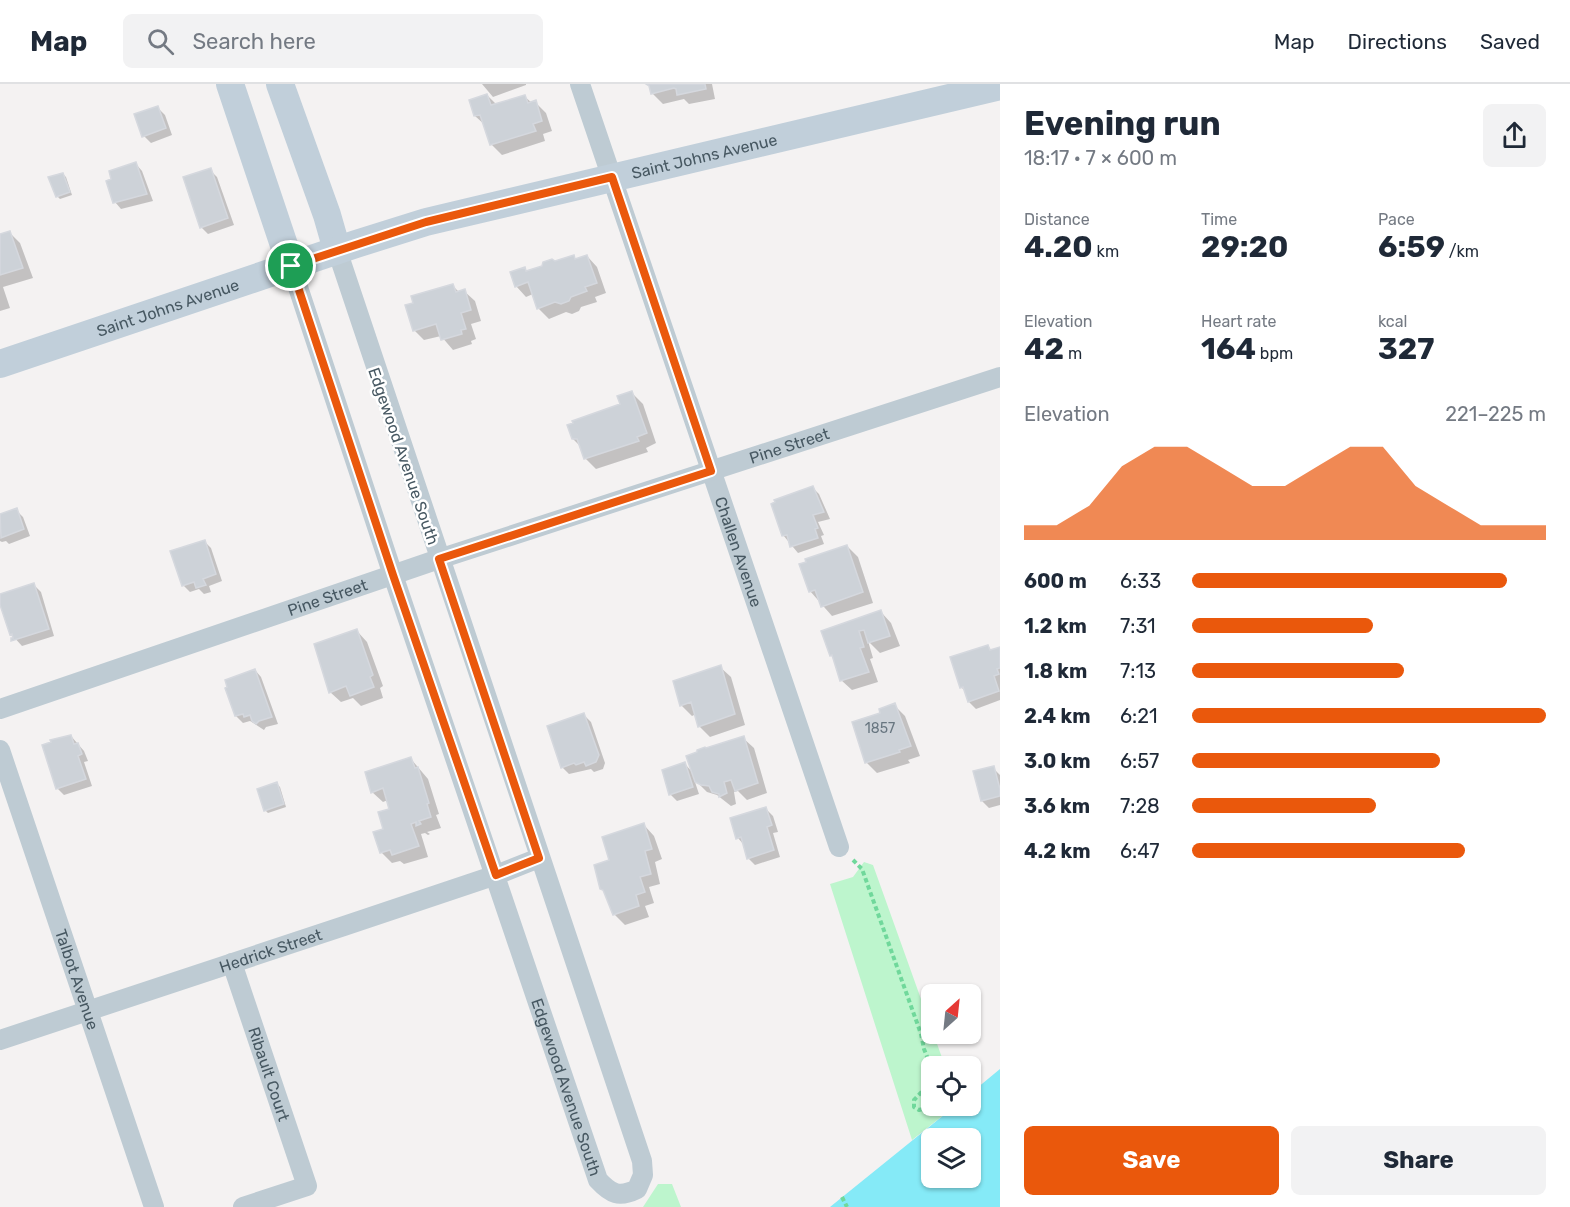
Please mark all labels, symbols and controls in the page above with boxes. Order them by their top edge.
search box [123,14,543,68]
text: Map [30,25,87,58]
icon: search [144,25,177,58]
text: Search here [192,28,316,55]
text: Map [1274,29,1315,54]
text: Directions [1348,29,1447,54]
text: Saved [1480,29,1540,54]
text: Evening run [1024,104,1221,143]
button: share [1483,104,1546,167]
street label: Saint Johns Avenue [630,130,779,183]
text: 18:17 · 7 × 600 m [1024,146,1177,170]
text: Distance [1024,210,1090,229]
text: Time [1201,210,1237,229]
text: Pace [1378,210,1415,229]
text: 4.20 [1024,229,1093,265]
text: 29:20 [1201,229,1288,265]
text: 6:59 [1378,229,1445,265]
pin [265,240,316,291]
text: km [1093,242,1119,261]
text: /km [1445,242,1479,261]
icon: arrive [274,249,307,282]
street label: Saint Johns Avenue [94,275,242,341]
text: Elevation [1024,312,1093,331]
text: Heart rate [1201,312,1276,331]
text: kcal [1378,312,1407,331]
text: 42 [1024,331,1064,367]
text: 164 [1201,331,1256,367]
text: 327 [1378,331,1434,367]
text: m [1064,344,1082,363]
text: bpm [1256,344,1293,363]
street label: Edgewood Avenue South [364,365,443,547]
text: Elevation [1024,402,1110,426]
text: 221–225 m [1445,402,1546,426]
street label: Pine Street [747,424,832,468]
street label: Challen Avenue [711,494,766,610]
text: 600 m [1024,569,1087,593]
text: 6:33 [1120,569,1161,593]
street label: Pine Street [285,575,370,620]
text: 1.2 km [1024,614,1087,638]
text: 7:31 [1120,614,1156,638]
text: 1.8 km [1024,659,1087,683]
text: 7:13 [1120,659,1156,683]
text: 2.4 km [1024,704,1090,728]
text: 6:21 [1120,704,1157,728]
house number: 1857 [865,720,895,737]
text: 3.0 km [1024,749,1091,773]
text: 6:57 [1120,749,1159,773]
text: 3.6 km [1024,794,1090,818]
text: 7:28 [1120,794,1160,818]
text: 4.2 km [1024,839,1090,863]
text: 6:47 [1120,839,1160,863]
street label: Hedrick Street [217,925,325,977]
street label: Talbot Avenue [51,927,103,1032]
north arrow [921,984,981,1044]
map controls [921,984,981,1188]
street label: Edgewood Avenue South [527,996,605,1178]
street label: Ribault Court [244,1024,293,1124]
button: locate [921,1056,981,1116]
button: Save [1024,1126,1279,1195]
button: Share [1291,1126,1546,1195]
button: layers [921,1128,981,1188]

